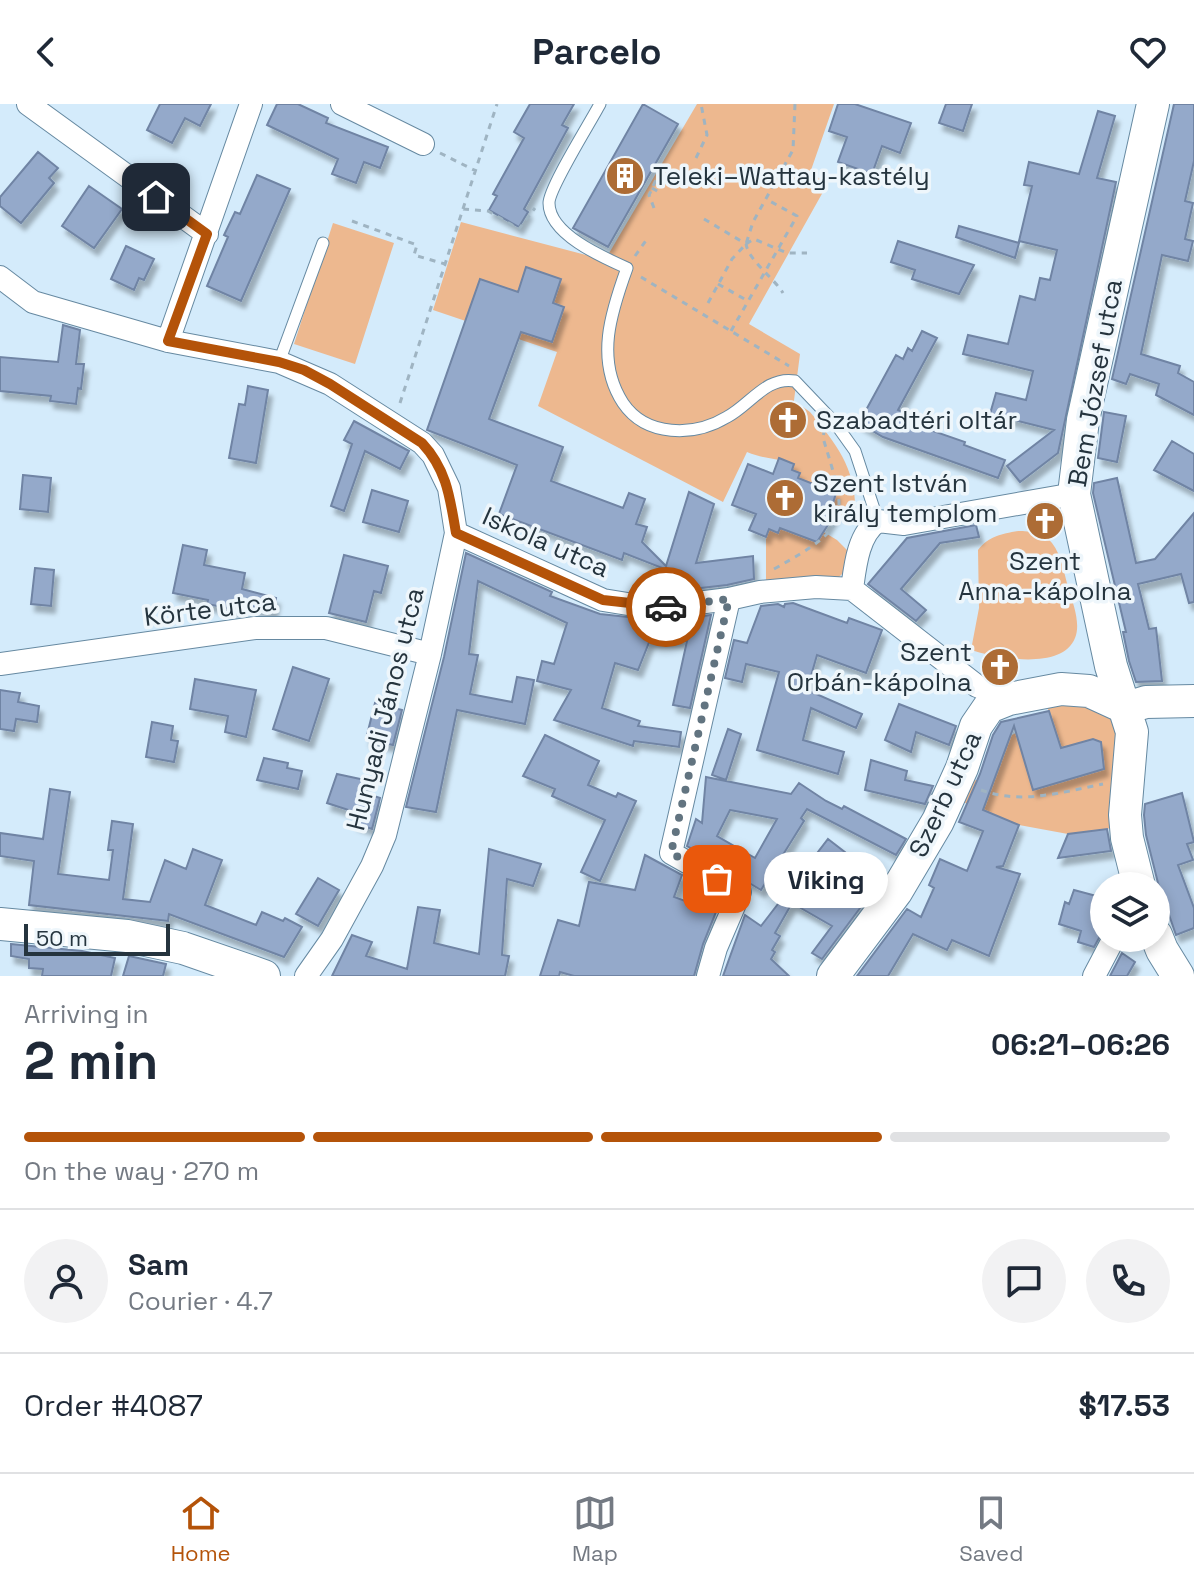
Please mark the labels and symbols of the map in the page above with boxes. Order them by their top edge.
building icon: Teleki–Wattay-kastély [604,155,646,197]
place label: Teleki–Wattay-kastély [653,159,930,193]
pin [122,163,190,231]
street label: Bem József utca [1060,277,1130,489]
church icon: Szabadtéri oltár [767,399,809,441]
place label: Szabadtéri oltár [816,403,1017,437]
place label: Szent István király templom [813,466,997,530]
church icon: Szent István király templom [764,477,806,519]
street label: Iskola utca [477,499,615,585]
church icon: Szent Anna-kápolna [1024,500,1066,542]
place label: Szent Anna-kápolna [958,544,1132,608]
courier [626,567,706,647]
street label: Körte utca [142,584,278,634]
street label: Hunyadi János utca [338,584,432,834]
place label: Szent Orbán-kápolna [787,635,972,699]
church icon: Szent Orbán-kápolna [979,646,1021,688]
street label: Szerb utca [901,725,989,863]
pin [683,845,751,913]
callout: Viking [765,851,889,907]
scale bar [24,920,170,956]

